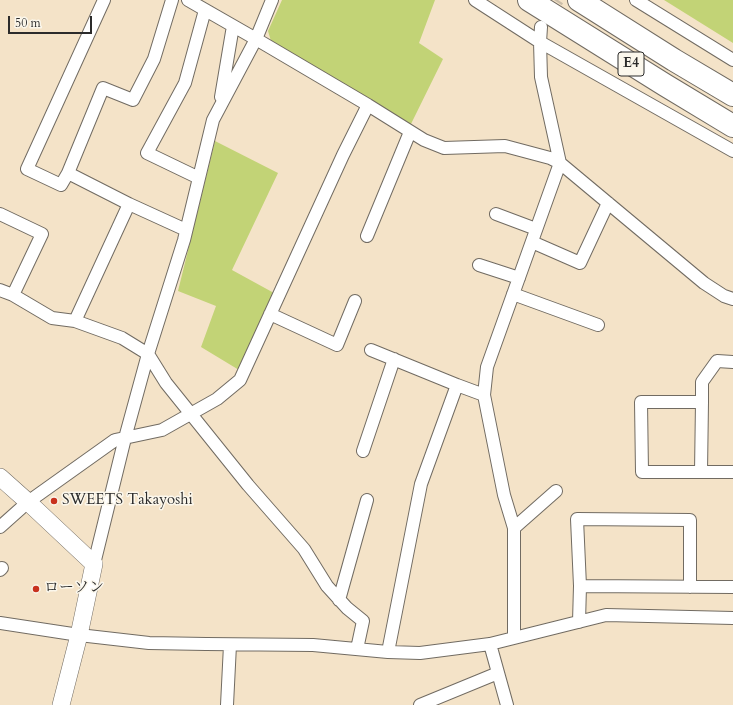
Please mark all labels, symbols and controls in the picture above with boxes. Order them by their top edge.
scale bar [10,8,94,34]
text: 50 m [15,15,41,31]
road number: E4 [618,52,644,76]
place label: SWEETS Takayoshi [62,492,193,510]
marker: SWEETS Takayoshi [49,496,59,506]
place label: ローソン [44,580,104,598]
marker: ローソン [31,584,41,594]

